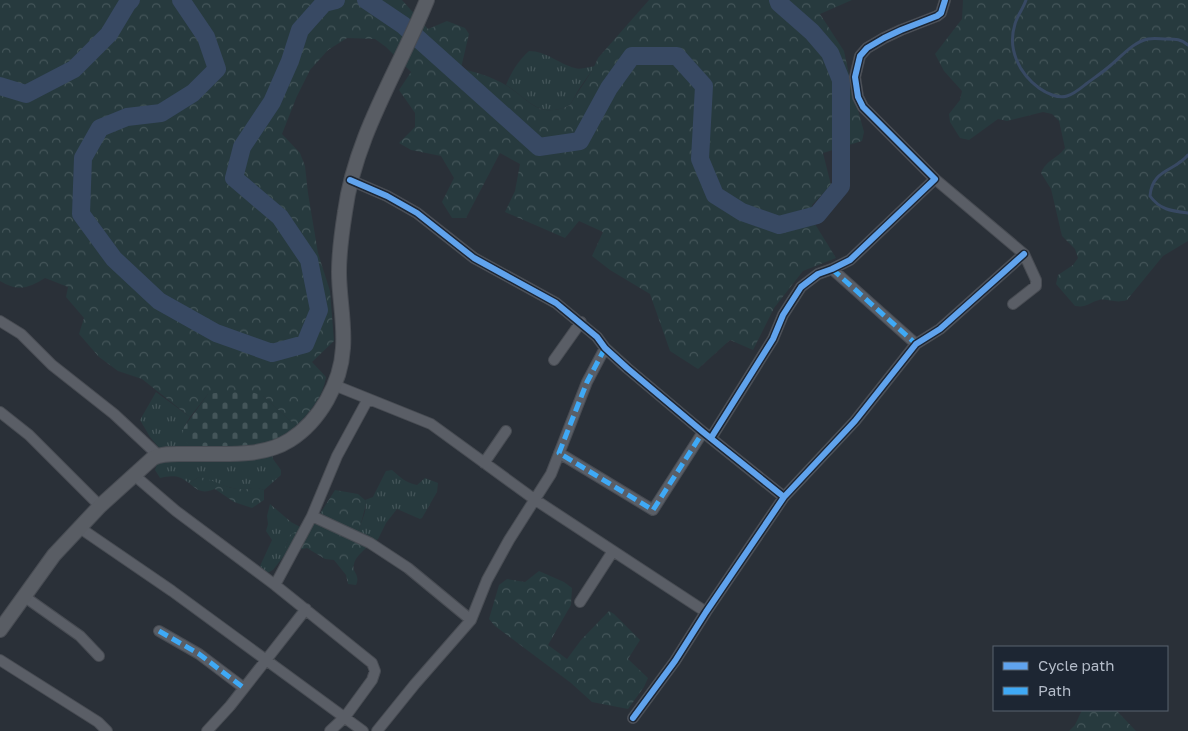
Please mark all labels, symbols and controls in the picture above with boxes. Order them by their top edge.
legend [993,646,1168,711]
text: Cycle path [1038,656,1114,674]
text: Path [1038,681,1071,699]

